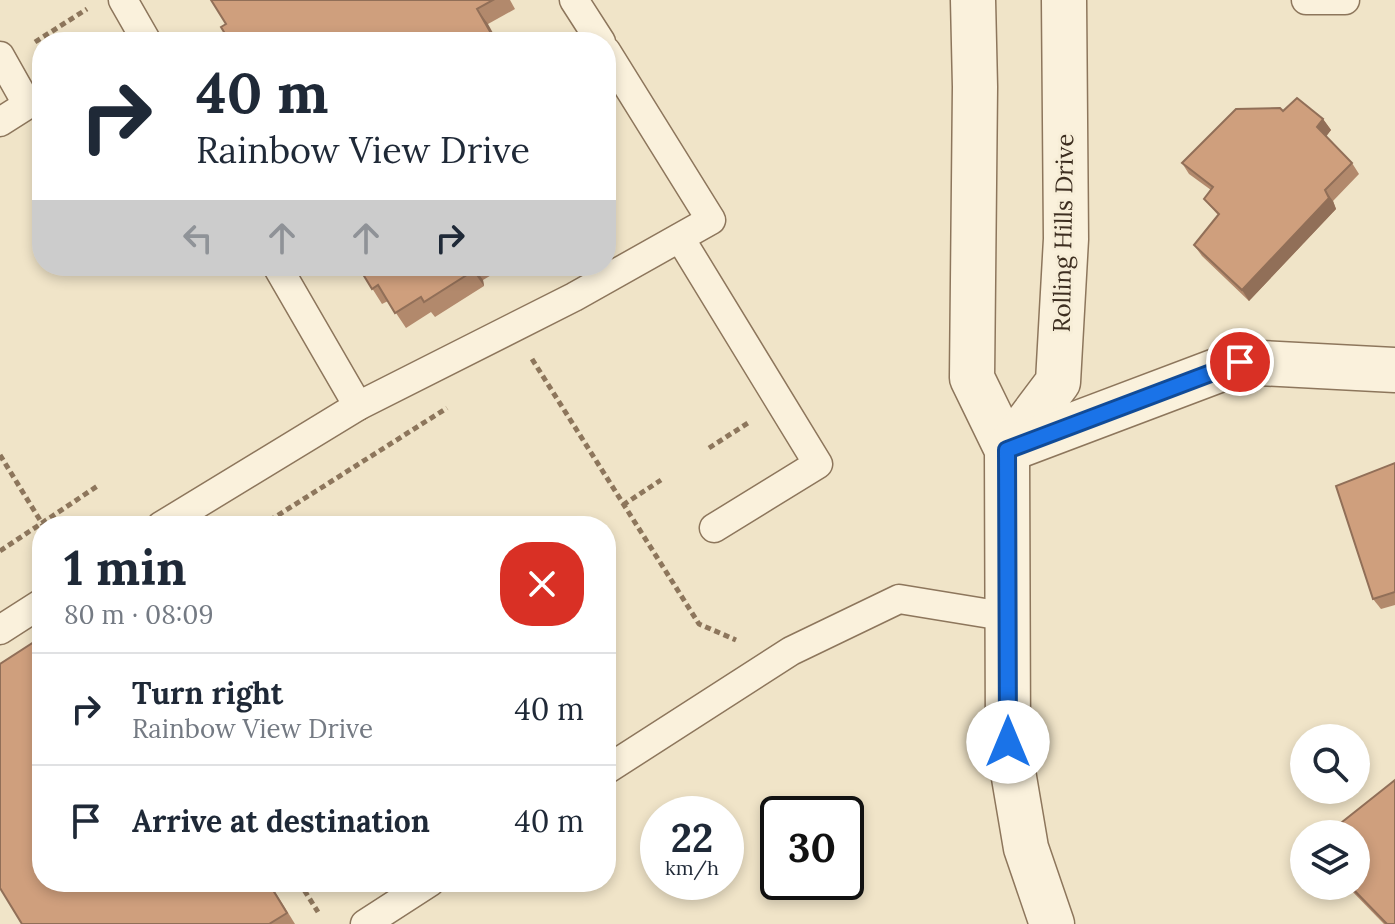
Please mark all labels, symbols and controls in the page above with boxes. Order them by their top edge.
text: 40 m [196,57,329,128]
icon: right [64,64,168,168]
text: Rainbow View Drive [196,127,530,173]
street label: Rolling Hills Drive [1046,133,1080,333]
icon: left [176,216,220,260]
icon: ahead [260,216,304,260]
icon: ahead [344,216,388,260]
icon: right [428,216,472,260]
pin [1206,328,1274,396]
icon: arrive [1218,340,1262,384]
text: 1 min [64,537,187,598]
button: close [500,542,584,626]
text: 80 m · 08:09 [64,598,213,631]
text: Turn right [132,674,283,712]
icon: right [64,687,108,731]
text: 40 m [514,690,584,728]
position arrow [966,700,1050,784]
text: Rainbow View Drive [132,712,373,745]
map controls [1290,724,1370,900]
button: search [1290,724,1370,804]
speed limit sign: 30 [760,796,864,900]
icon: arrive [64,799,108,843]
text: Arrive at destination [132,802,430,840]
text: 40 m [514,802,584,840]
text: 22 [671,812,713,863]
button: layers [1290,820,1370,900]
text: km/h [665,855,719,880]

